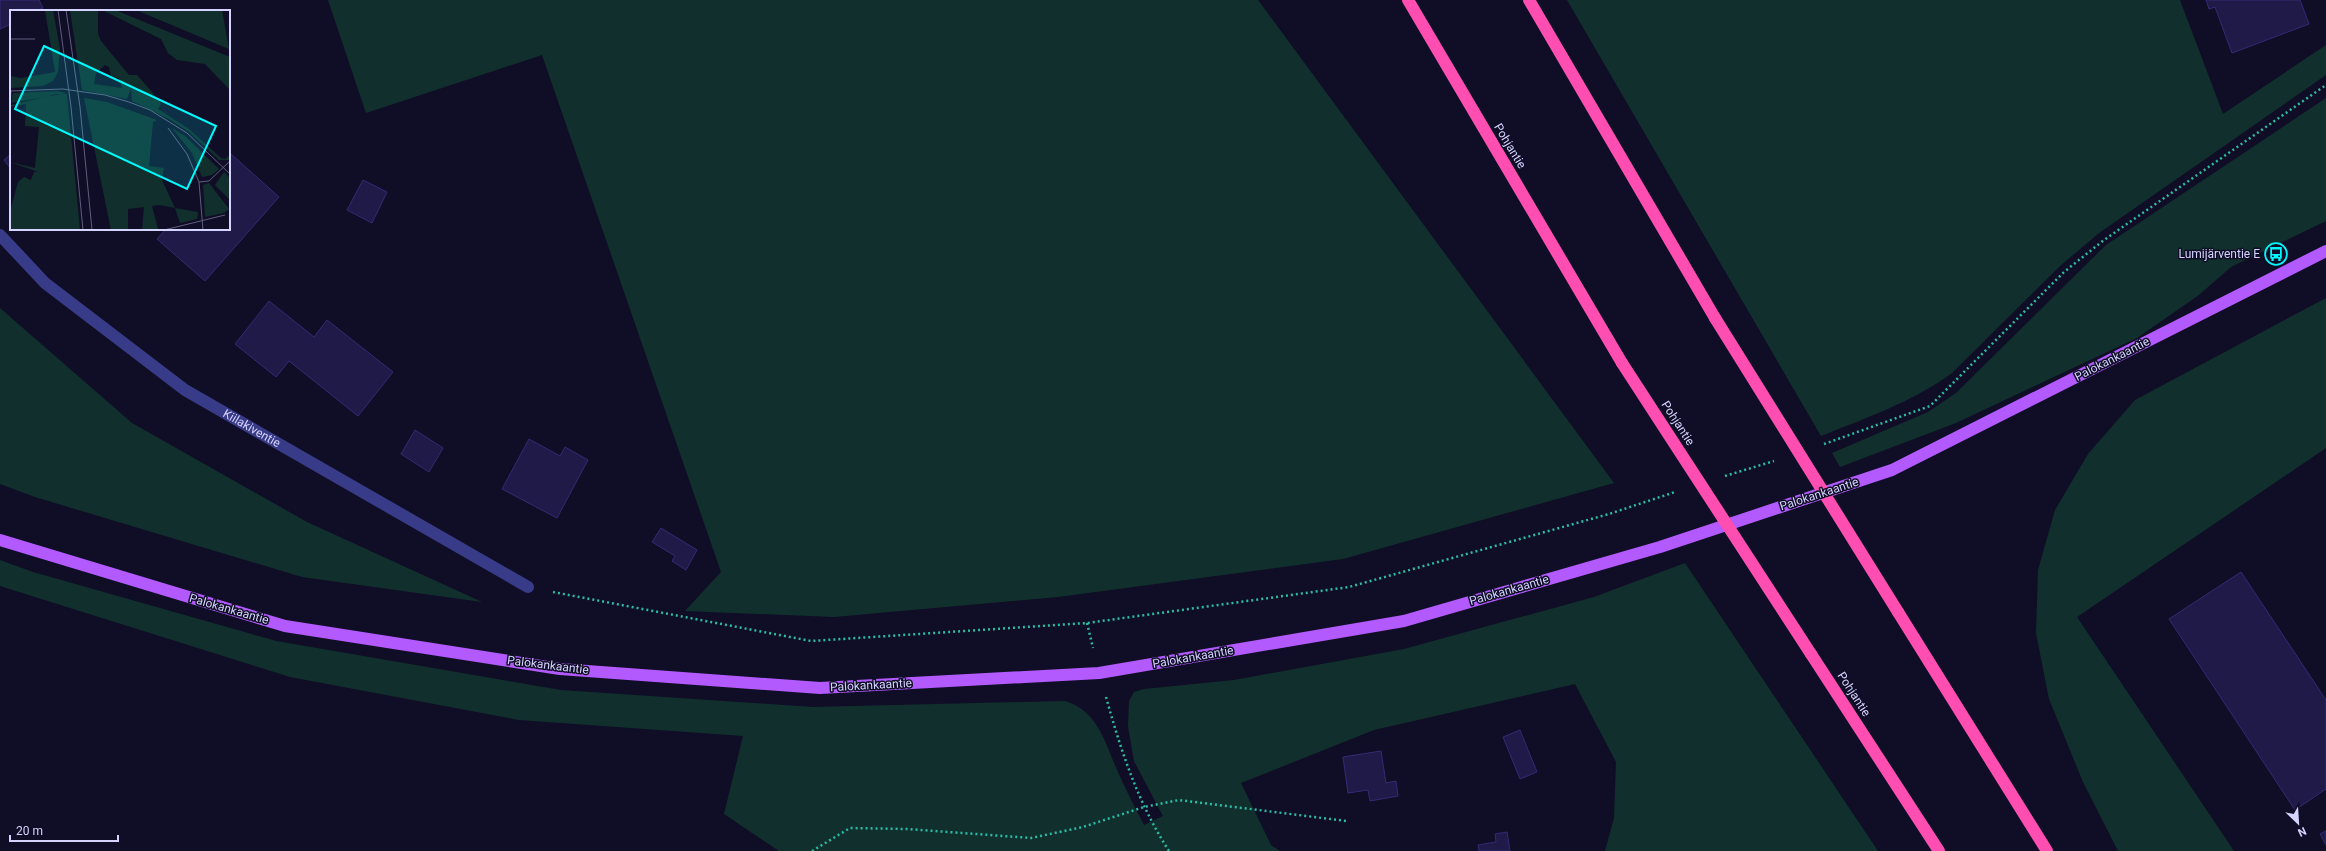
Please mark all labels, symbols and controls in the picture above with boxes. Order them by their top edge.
inset map [10,10,230,230]
street label: Pohjantie [1491,121,1529,171]
bus stop icon: Lumijärventie E [2263,241,2289,267]
place label: Lumijärventie E [2178,247,2260,261]
street label: Palokankaantie [2072,334,2152,384]
street label: Pohjantie [1658,398,1698,448]
street label: Kiilakiventie [221,406,283,450]
street label: Palokankaantie [1778,475,1860,513]
street label: Palokankaantie [1468,572,1550,608]
street label: Palokankaantie [188,591,270,627]
street label: Palokankaantie [1151,643,1235,671]
street label: Palokankaantie [506,653,590,677]
street label: Pohjantie [1834,669,1874,719]
street label: Palokankaantie [830,676,912,694]
north arrow [2278,803,2318,843]
scale bar [10,817,118,843]
text: 20 m [16,824,43,838]
text: N [2296,824,2308,839]

